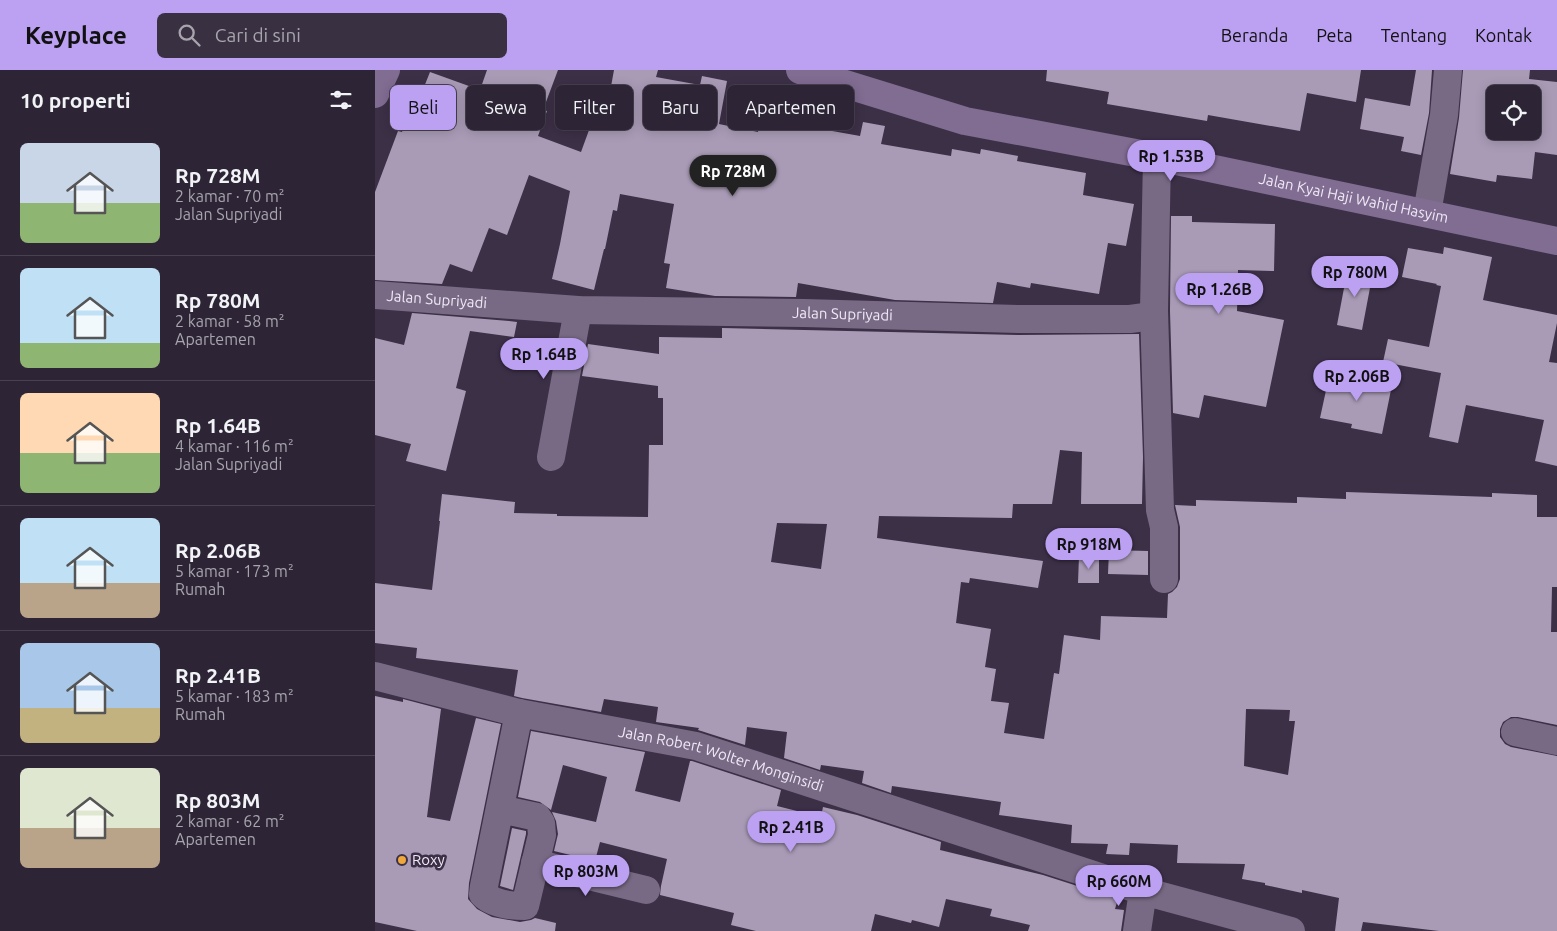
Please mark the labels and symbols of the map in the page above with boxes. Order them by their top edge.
pin: Rp 1.53B [1119,140,1223,182]
pin: Rp 728M [687,154,779,197]
street label: Jalan Kyai Haji Wahid Hasyim [1258,170,1450,226]
pin: Rp 780M [1309,256,1401,298]
pin: Rp 1.26B [1167,272,1271,315]
street label: Jalan Supriyadi [386,287,488,311]
street label: Jalan Supriyadi [792,304,893,323]
pin: Rp 1.64B [492,338,596,380]
pin: Rp 2.06B [1305,360,1409,402]
pin: Rp 918M [1043,528,1135,570]
street label: Jalan Robert Wolter Monginsidi [617,723,826,795]
pin: Rp 2.41B [739,810,843,853]
place label: Roxy [412,851,445,868]
marker: Roxy [396,854,408,866]
pin: Rp 803M [540,854,632,897]
pin: Rp 660M [1073,864,1165,907]

